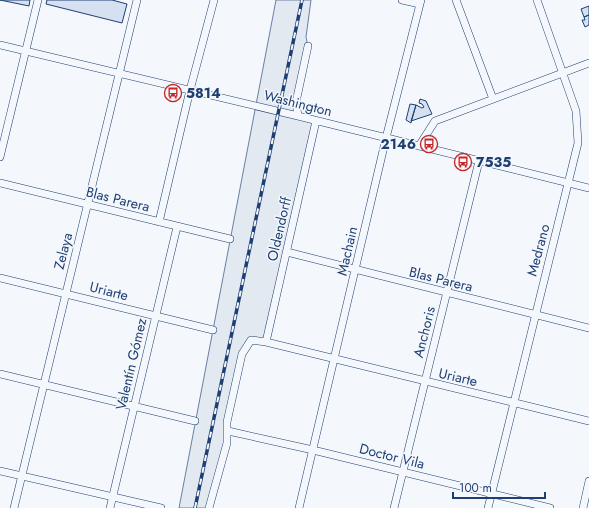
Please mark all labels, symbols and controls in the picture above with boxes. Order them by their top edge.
bus stop icon: 5814 [163,83,183,103]
place label: 5814 [186,83,221,103]
street label: Washington [262,85,334,121]
place label: 2146 [381,134,416,154]
bus stop icon: 2146 [419,134,439,154]
bus stop icon: 7535 [453,152,473,172]
place label: 7535 [476,152,511,172]
street label: Blas Parera [84,181,152,217]
street label: Oldendorff [262,194,296,263]
street label: Medrano [521,221,555,278]
street label: Machain [332,224,362,278]
street label: Zelaya [49,231,77,271]
street label: Blas Parera [407,261,475,297]
street label: Uriarte [88,277,130,305]
street label: Anchoris [408,304,440,360]
street label: Valentín Gómez [111,316,151,412]
street label: Uriarte [437,363,479,391]
street label: Doctor Vila [357,438,427,474]
scale bar [453,474,545,500]
text: 100 m [459,479,492,497]

